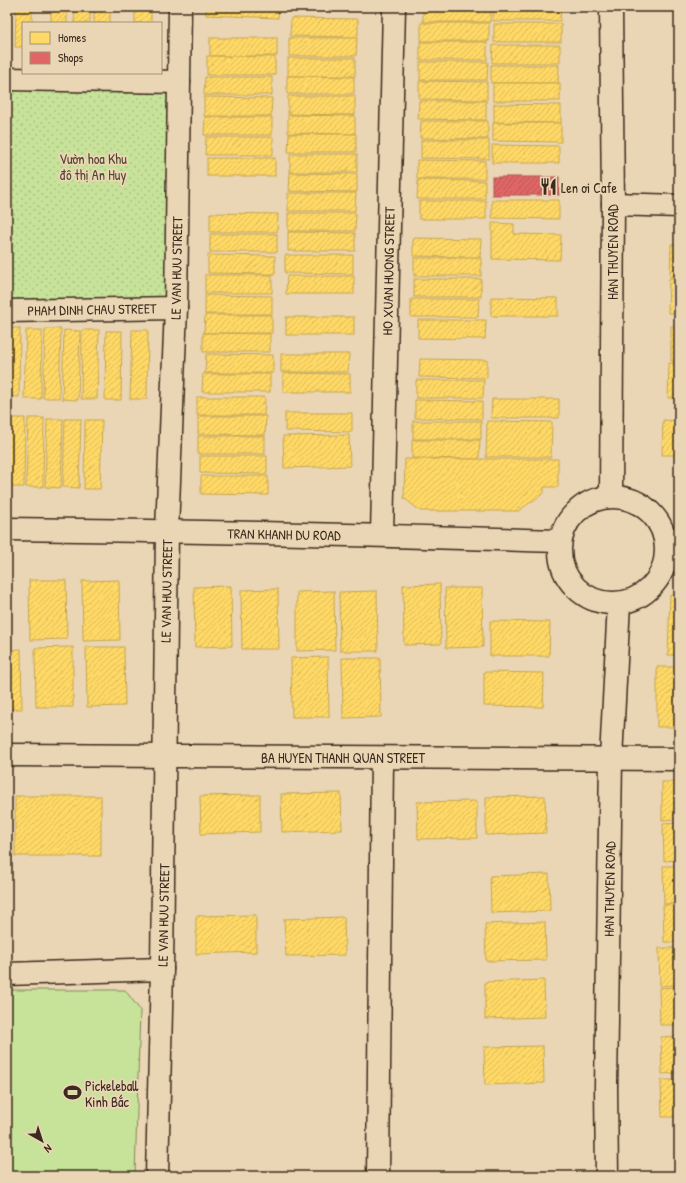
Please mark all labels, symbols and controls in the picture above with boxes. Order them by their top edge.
legend [22,22,162,74]
text: Homes [58,29,86,46]
text: Shops [58,49,84,66]
park label: Vườn hoa Khu đô thị An Huy [59,149,127,185]
restaurant icon: Len ơi Cafe [538,177,558,197]
place label: Len ơi Cafe [561,178,618,197]
street label: HAN THUYEN ROAD [603,204,622,300]
street label: HO XUAN HUONG STREET [377,206,399,336]
street label: LE VAN HUU STREET [166,216,186,320]
street label: PHAM DINH CHAU STREET [27,298,157,320]
street label: TRAN KHANH DU ROAD [227,524,341,544]
street label: LE VAN HUU STREET [156,539,176,643]
street label: BA HUYEN THANH QUAN STREET [261,748,426,767]
street label: HAN THUYEN ROAD [599,841,619,937]
street label: LE VAN HUU STREET [153,863,173,967]
place label: Pickeleball Kinh Bắc [85,1076,139,1111]
sports icon: Pickeleball Kinh Bắc [62,1083,82,1103]
north arrow [22,1121,62,1161]
text: N [42,1141,55,1156]

